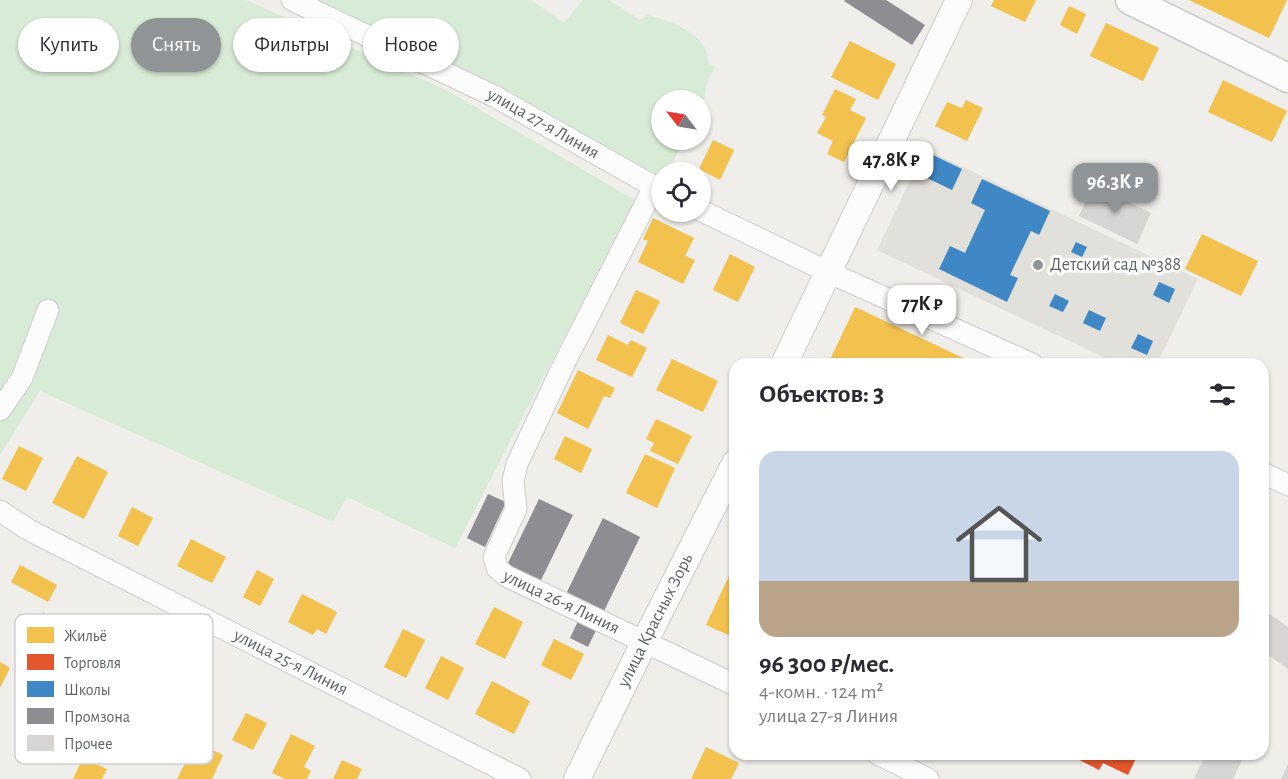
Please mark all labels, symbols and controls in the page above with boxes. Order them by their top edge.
chip: Купить [18,18,119,72]
chip: Снять [131,18,221,72]
chip: Фильтры [233,18,351,72]
chip: Новое [363,18,459,72]
street label: улица 27-я Линия [483,85,602,162]
north arrow [651,90,711,150]
map controls [651,90,711,222]
pin: 47.8K ₽ [836,141,946,192]
text: 47.8K ₽ [862,150,920,170]
button: locate [651,162,711,222]
pin: 96.3K ₽ [1060,163,1170,214]
text: 96.3K ₽ [1087,172,1143,192]
place label: Детский сад №388 [1050,256,1181,274]
marker: Детский сад №388 [1031,258,1045,272]
pin: 77K ₽ [880,285,964,336]
text: 77K ₽ [901,294,943,314]
icon: filters [1206,378,1239,411]
text: Объектов: 3 [759,381,884,407]
icon: home [945,490,1053,598]
street label: улица Красных Зорь [614,550,697,691]
street label: улица 26-я Линия [499,567,622,638]
legend [15,614,213,764]
street label: улица 25-я Линия [230,626,351,699]
text: Жильё [64,628,107,644]
text: 96 300 ₽/мес. [759,651,894,677]
text: Торговля [64,655,121,671]
text: Школы [64,682,111,698]
text: 4-комн. · 124 m² [759,682,884,702]
text: улица 27-я Линия [759,706,898,726]
text: Промзона [64,709,130,725]
text: Прочее [64,736,113,752]

